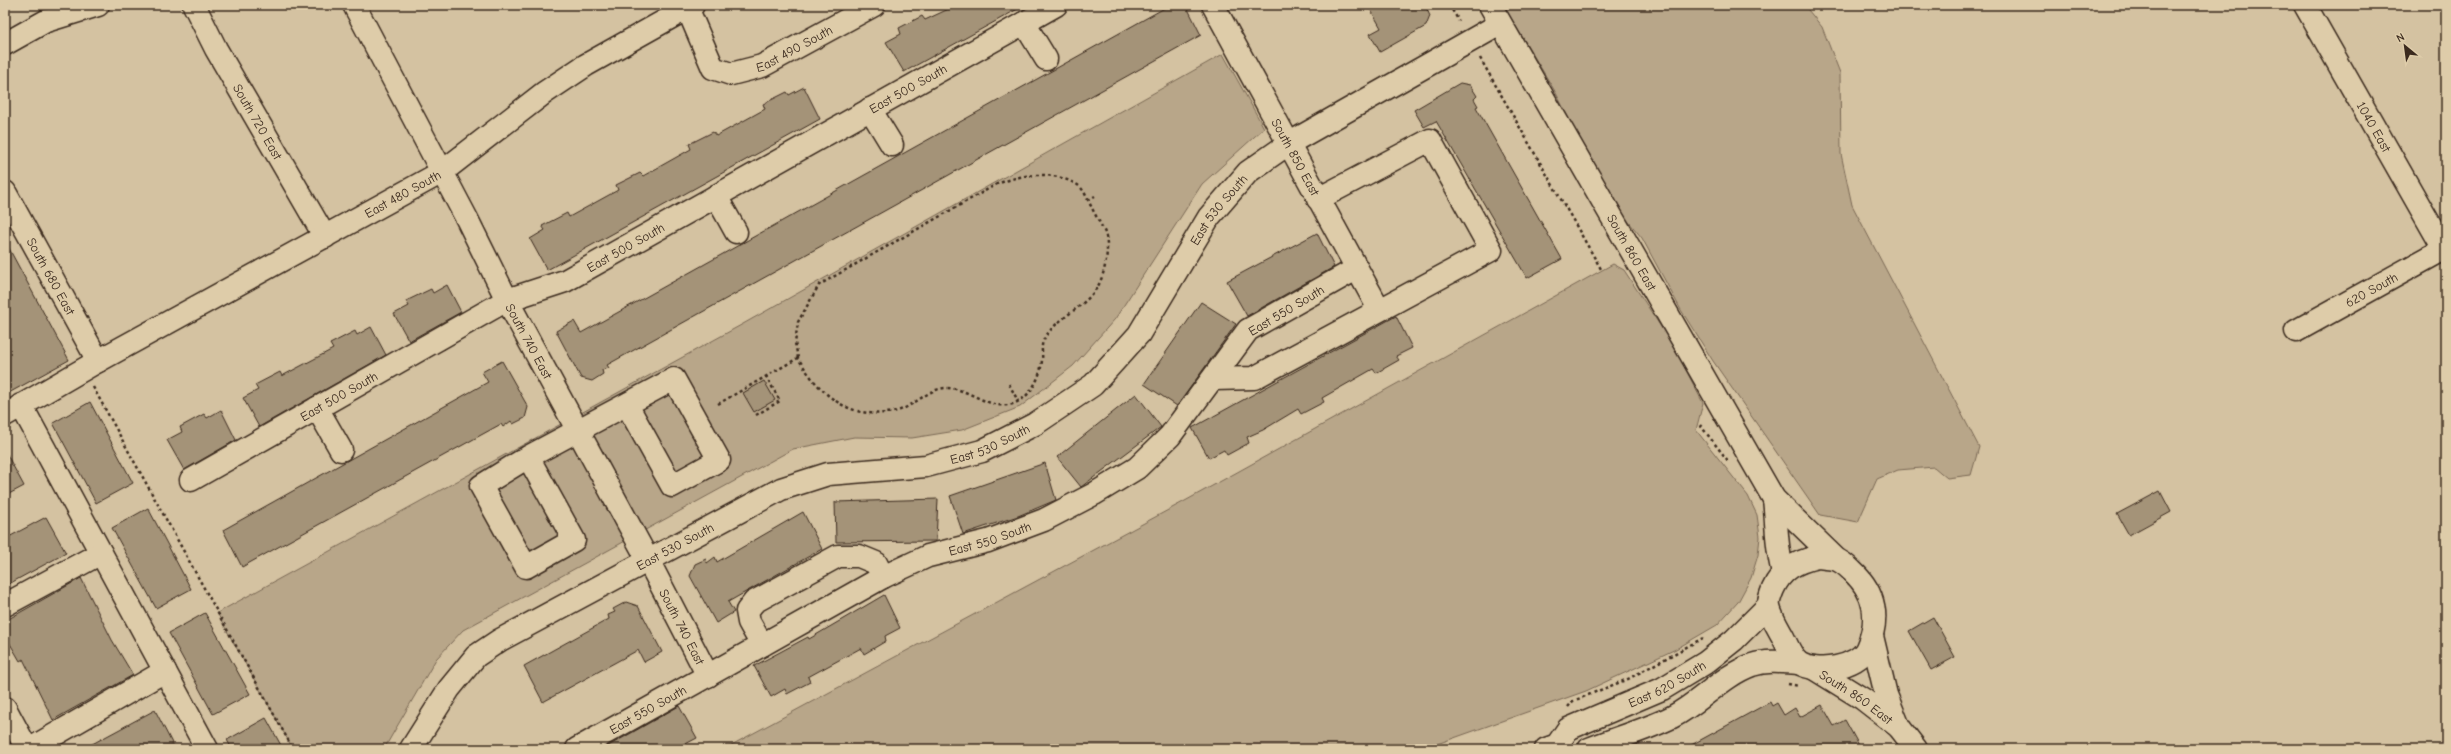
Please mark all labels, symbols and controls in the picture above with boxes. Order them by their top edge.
street label: East 490 South [754,22,835,75]
north arrow [2385,26,2425,66]
text: N [2394,30,2407,45]
street label: East 500 South [867,61,950,116]
street label: South 720 East [230,81,286,163]
street label: 1040 East [2354,99,2395,156]
street label: South 850 East [1268,116,1323,199]
street label: East 480 South [362,167,444,221]
street label: East 530 South [1187,171,1251,248]
street label: South 860 East [1604,212,1660,294]
street label: East 500 South [584,220,667,275]
street label: South 680 East [24,235,79,319]
street label: 620 South [2343,269,2400,310]
street label: East 550 South [1246,282,1327,339]
street label: South 740 East [502,301,556,382]
street label: East 500 South [298,368,380,424]
street label: East 530 South [948,421,1032,467]
street label: East 550 South [947,519,1033,559]
street label: East 530 South [634,520,716,573]
street label: South 740 East [656,586,708,668]
street label: East 620 South [1626,657,1709,710]
street label: South 860 East [1817,667,1897,728]
street label: East 550 South [607,682,689,737]

